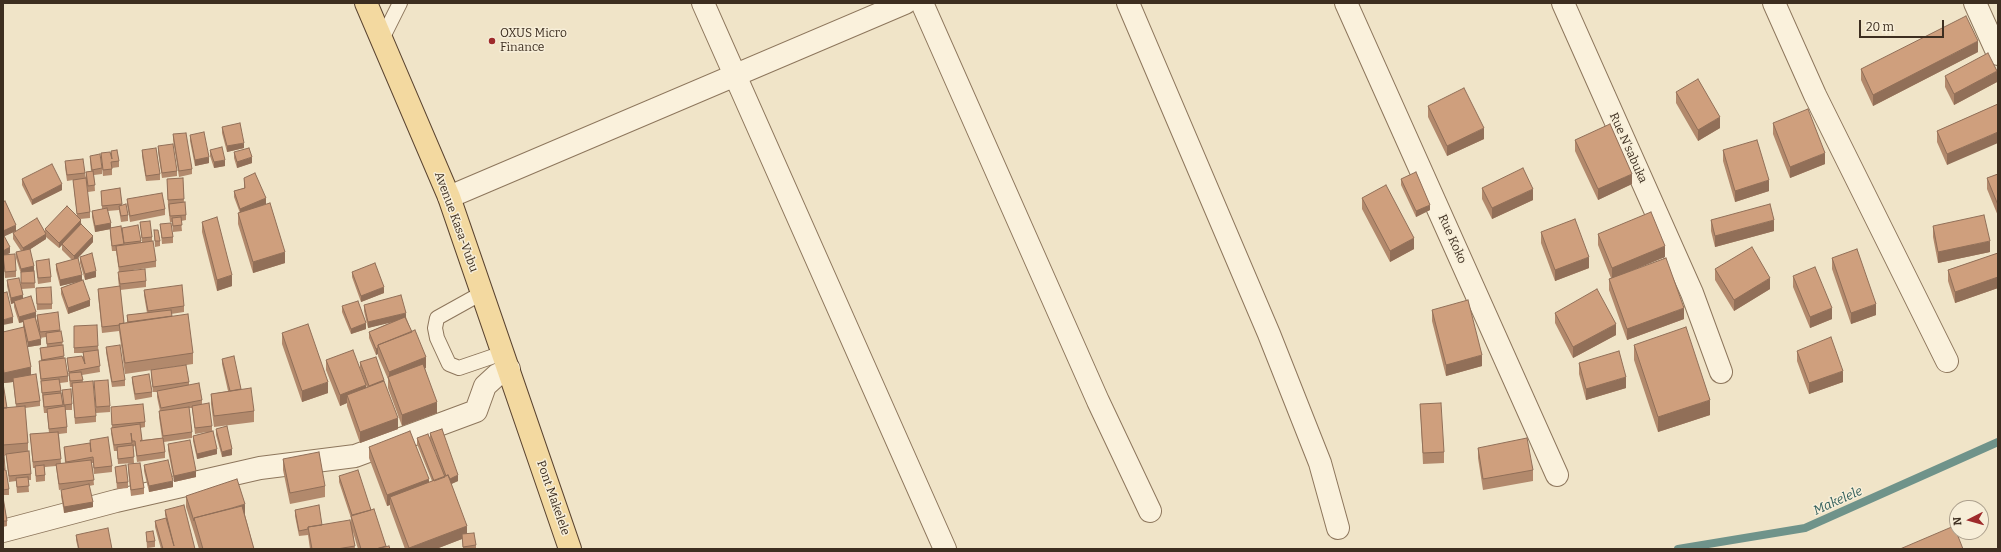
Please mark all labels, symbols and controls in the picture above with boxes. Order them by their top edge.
scale bar [1861,12,1946,38]
text: 20 m [1866,20,1894,34]
place label: OXUS Micro Finance [500,27,567,55]
marker: OXUS Micro Finance [487,36,497,46]
street label: Rue N'sabuka [1606,111,1650,185]
street label: Avenue Kasa-Vubu [431,170,481,274]
street label: Rue Koko [1435,212,1469,266]
street label: Pont Makelele [533,459,573,537]
water label: Makelele [1811,483,1865,519]
north arrow [1949,500,1989,540]
text: N [1951,516,1964,526]

